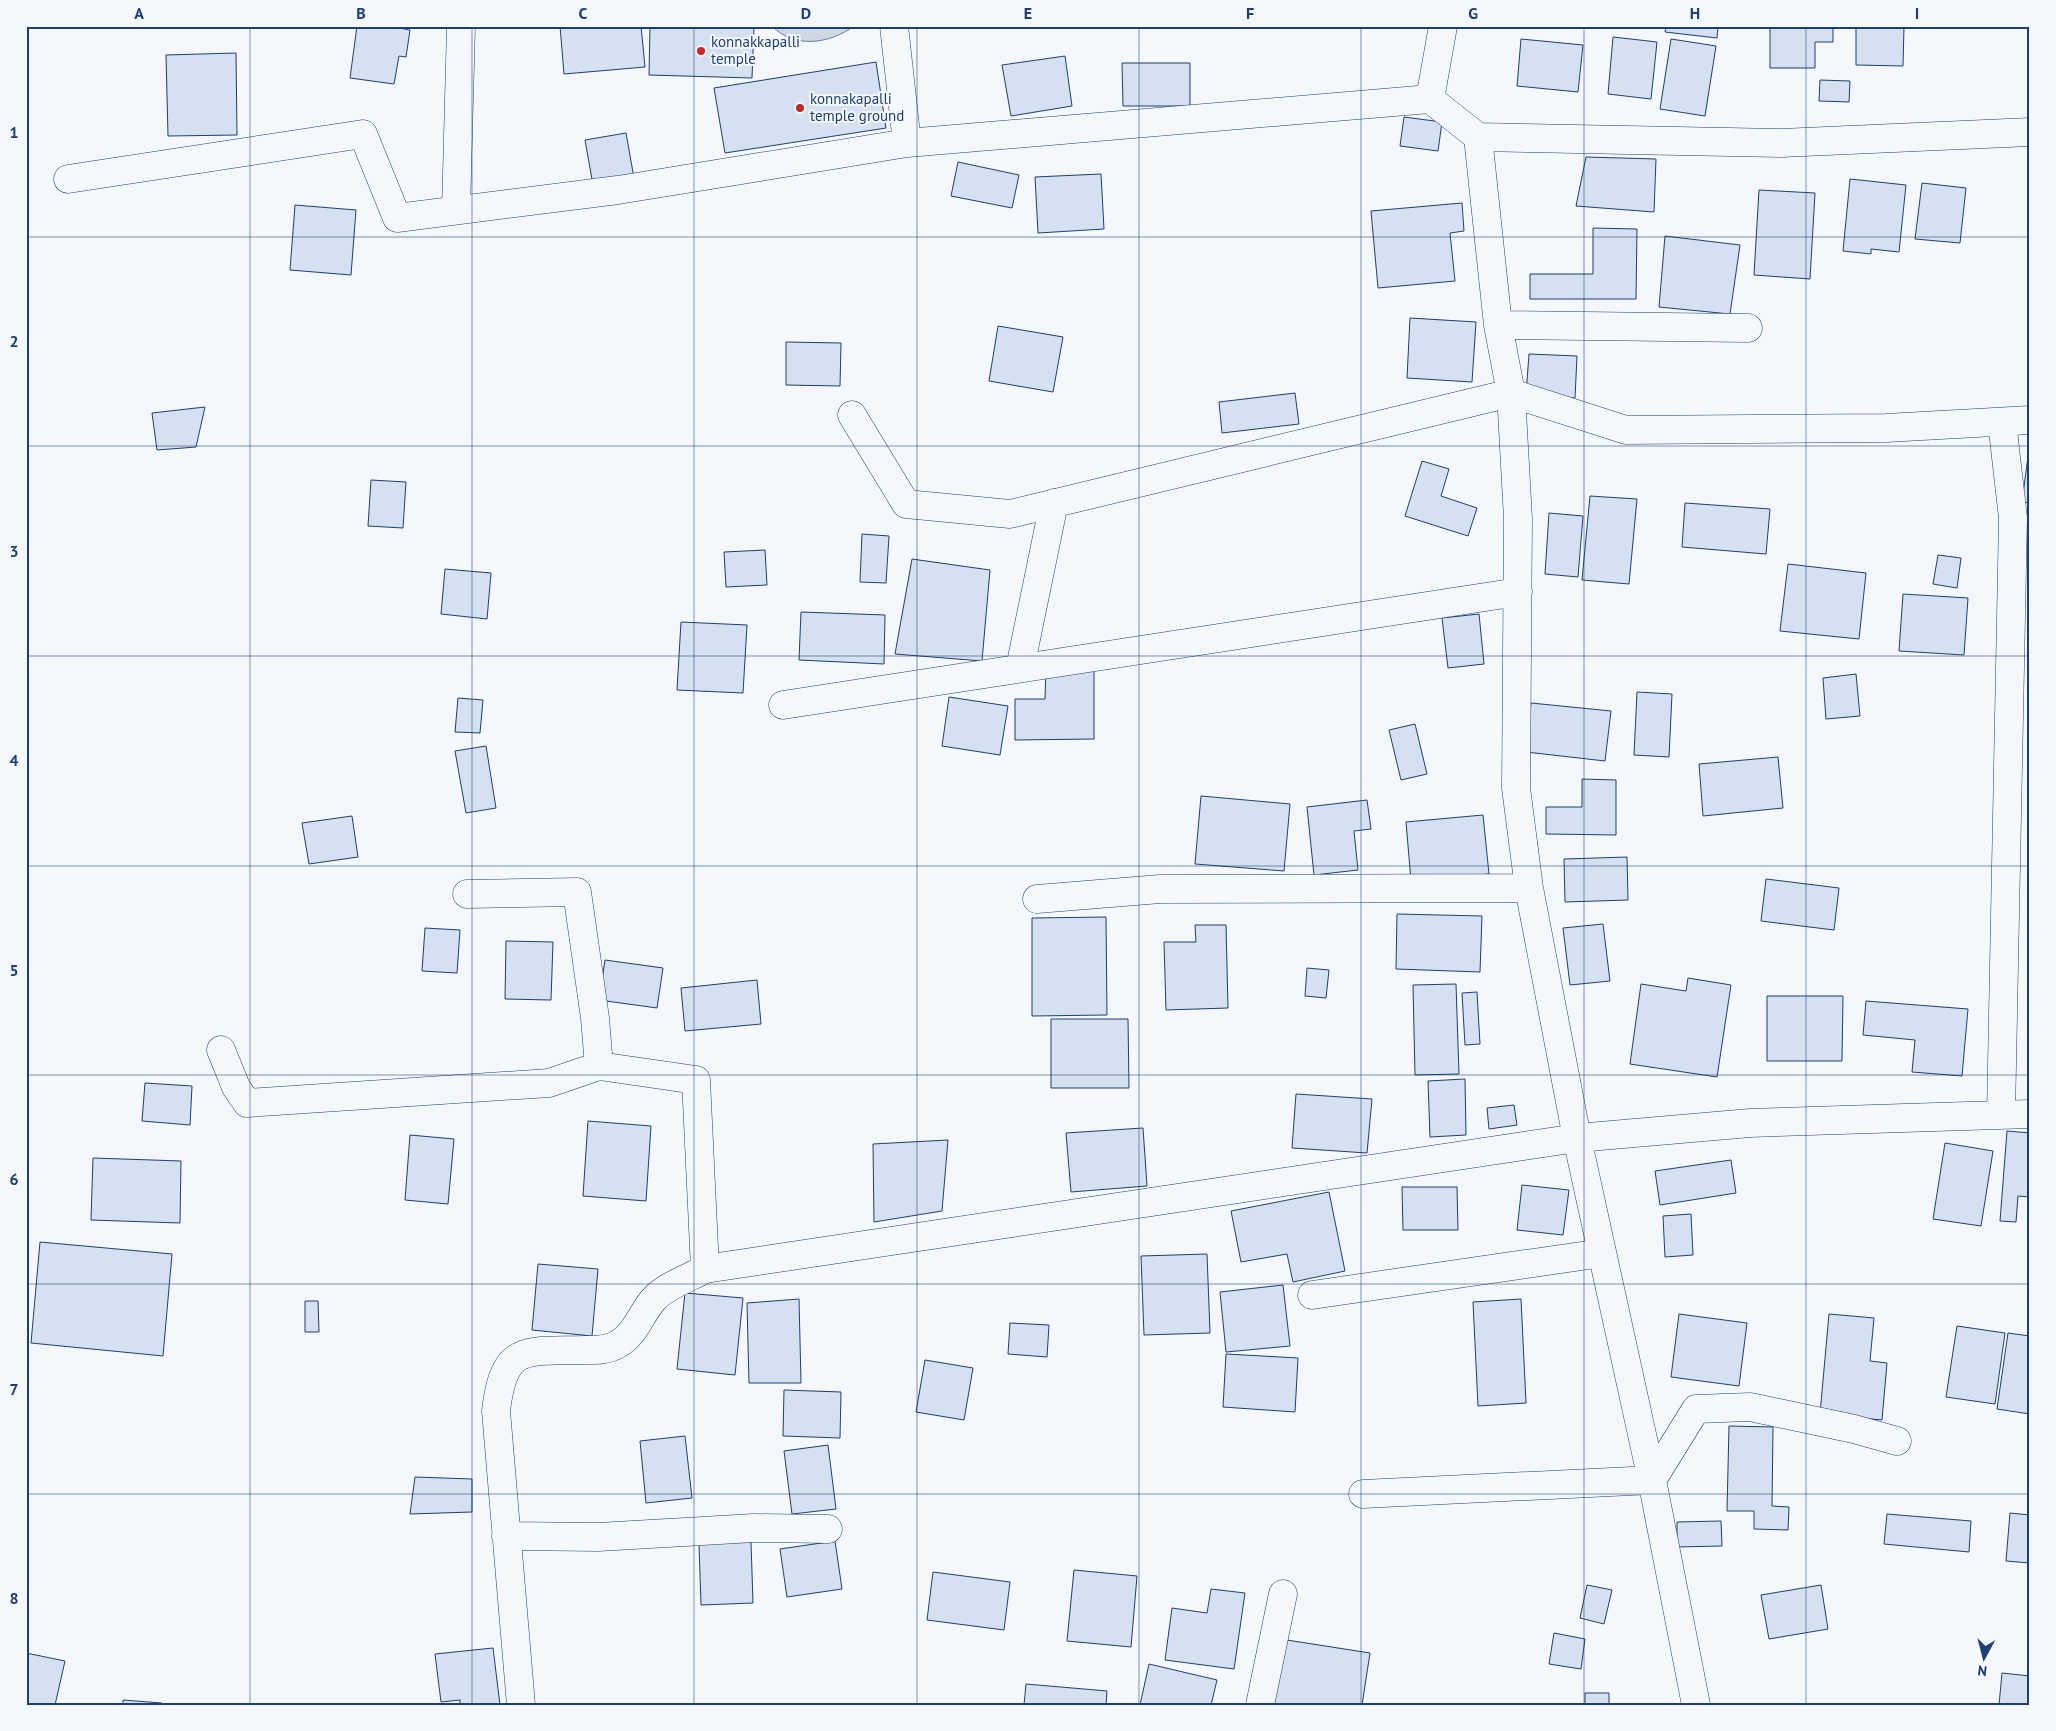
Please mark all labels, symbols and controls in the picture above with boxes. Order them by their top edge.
text: A [134,3,144,23]
text: B [356,3,366,23]
text: C [579,3,588,23]
text: D [801,3,811,23]
text: E [1024,3,1032,23]
text: F [1246,3,1254,23]
text: G [1468,3,1478,23]
text: H [1690,3,1700,23]
text: I [1915,3,1919,23]
place label: konnakkapalli temple [711,32,800,68]
marker: konnakkapalli temple [695,45,707,57]
place label: konnakapalli temple ground [810,89,904,125]
marker: konnakapalli temple ground [794,102,806,114]
text: 1 [9,122,19,142]
text: 2 [9,331,19,351]
text: 3 [9,541,19,561]
text: 4 [9,750,19,770]
text: 5 [9,960,19,980]
text: 6 [9,1169,19,1189]
text: 7 [9,1379,19,1399]
text: 8 [9,1588,19,1608]
north arrow [1958,1634,2008,1684]
text: N [1977,1661,1988,1680]

